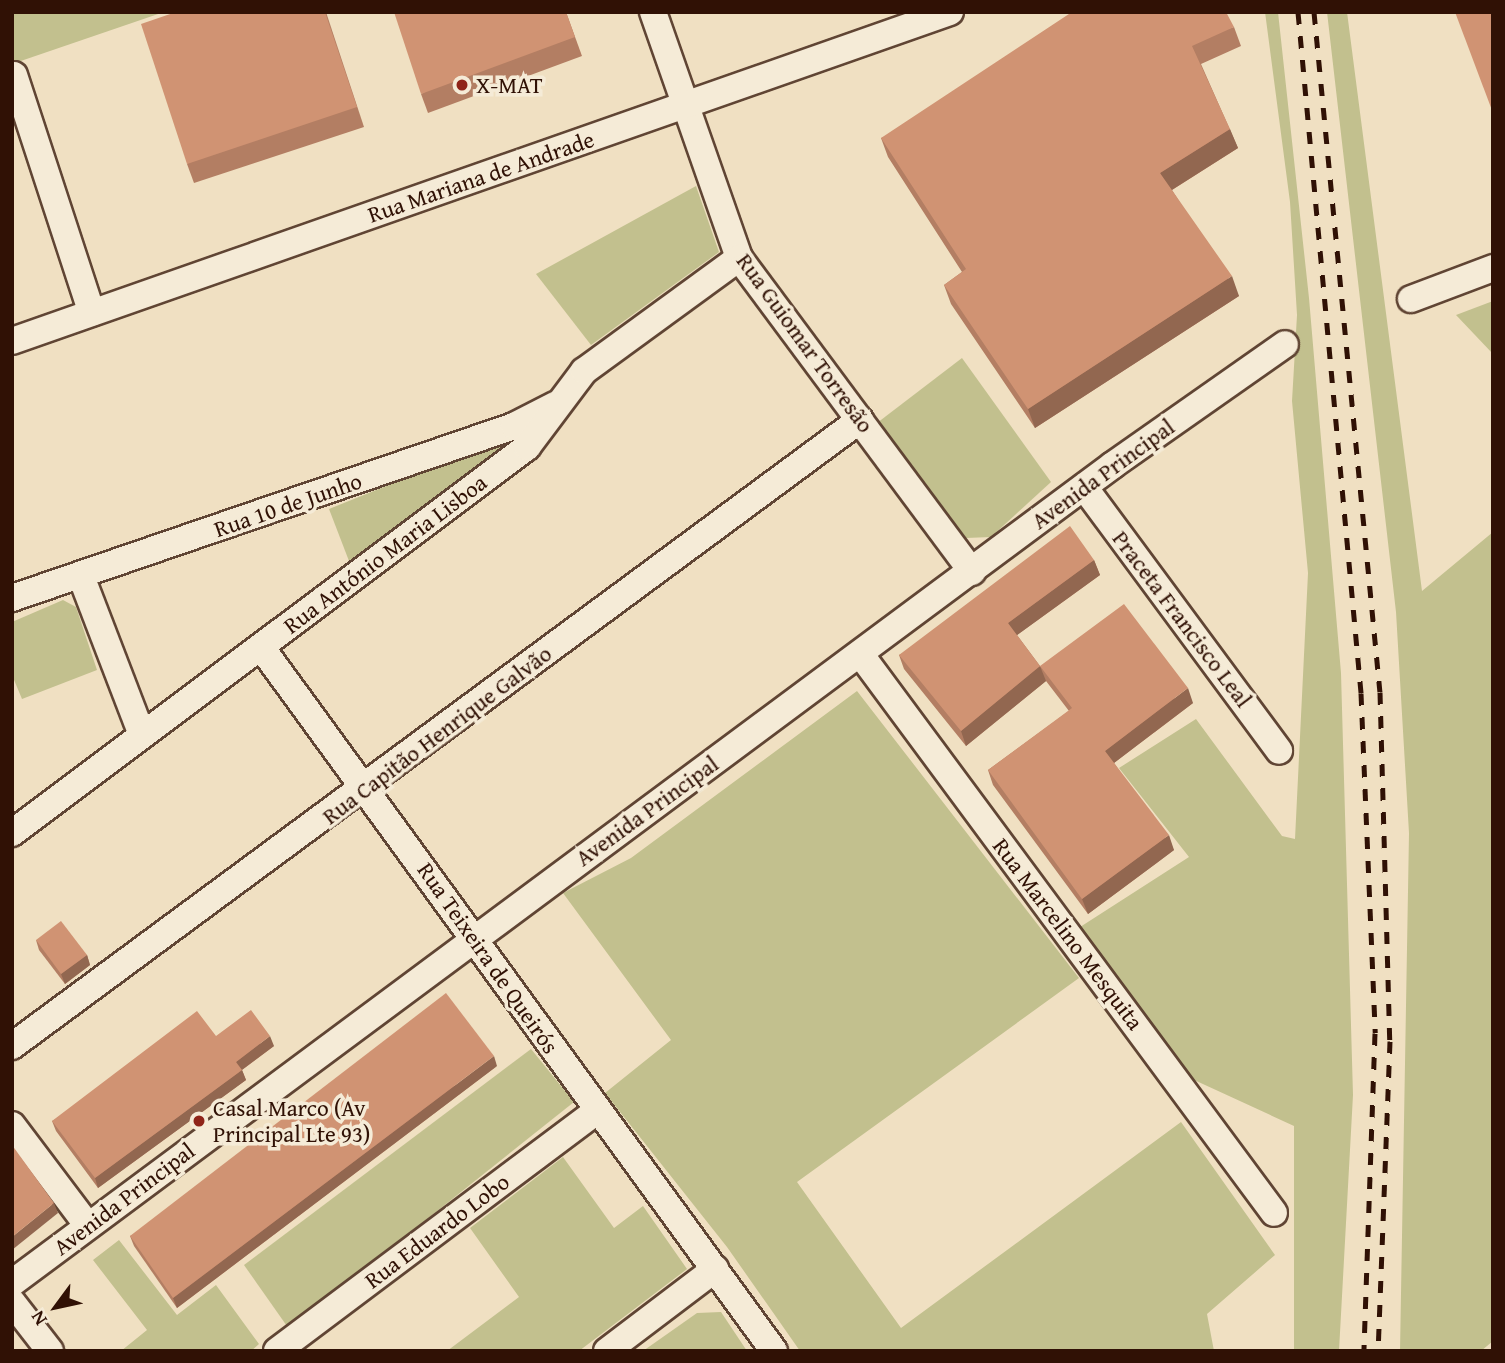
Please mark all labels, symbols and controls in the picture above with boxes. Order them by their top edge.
place label: X-MAT [476,71,543,99]
marker: X-MAT [454,77,470,93]
street label: Rua Mariana de Andrade [364,125,598,229]
street label: Rua Guiomar Torresão [731,248,879,438]
street label: Avenida Principal [1026,413,1180,535]
street label: Rua 10 de Junho [211,467,365,543]
street label: Rua António Maria Lisboa [278,469,492,639]
street label: Praceta Francisco Leal [1107,525,1257,713]
street label: Rua Capitão Henrique Galvão [317,640,557,830]
street label: Avenida Principal [570,750,724,872]
street label: Rua Marcelino Mesquita [987,833,1149,1035]
street label: Rua Teixeira de Queirós [412,857,564,1059]
place label: Casal Marco (Av Principal Lte 93) [213,1094,370,1148]
marker: Casal Marco (Av Principal Lte 93) [191,1113,207,1129]
street label: Avenida Principal [48,1137,200,1261]
street label: Rua Eduardo Lobo [359,1168,515,1294]
north arrow [21,1272,91,1342]
text: N [23,1305,54,1331]

